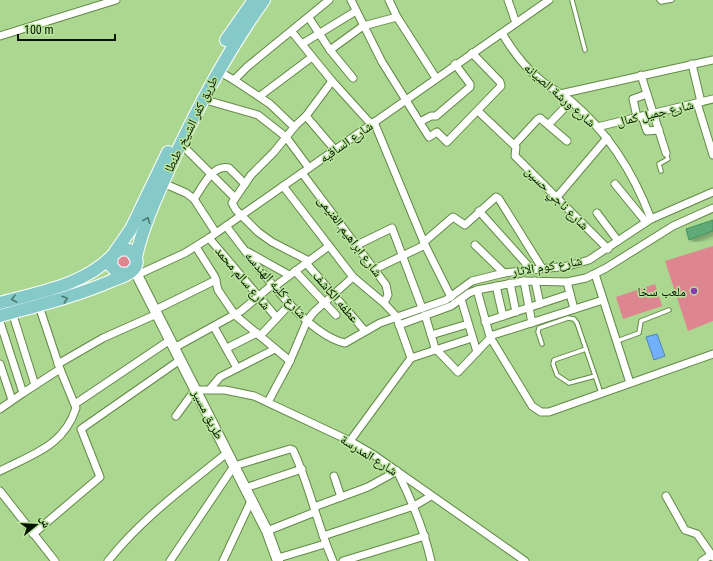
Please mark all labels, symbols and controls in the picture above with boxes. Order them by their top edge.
scale bar [18,16,115,42]
text: 100 m [24,23,54,37]
street label: شارع ورشة الصيانه [520,60,599,132]
street label: طريق كفر الشيخ, طنطا [161,73,223,176]
street label: شارع جميل كمال [615,97,695,131]
street label: شارع الساقيه [317,118,377,167]
street label: شارع ناجي حسين [520,163,592,235]
street label: شارع ابراهيم الغنيمى [313,192,385,281]
one-way arrow [142,216,150,224]
street label: شارع سالم محمد [211,243,274,314]
street label: شارع كليه الهندسه [240,248,310,323]
street label: شارع كوم الاثار [510,253,584,281]
street label: عطفه الكاشف [310,268,363,326]
place label: ملعب سخا [637,284,686,299]
marker: ملعب سخا [689,286,699,296]
one-way arrow [11,294,18,303]
one-way arrow [61,295,68,304]
street label: طريق مسير [188,386,227,442]
street label: شارع المدرسة [337,432,400,480]
north arrow [16,505,56,545]
text: ش [36,515,53,530]

